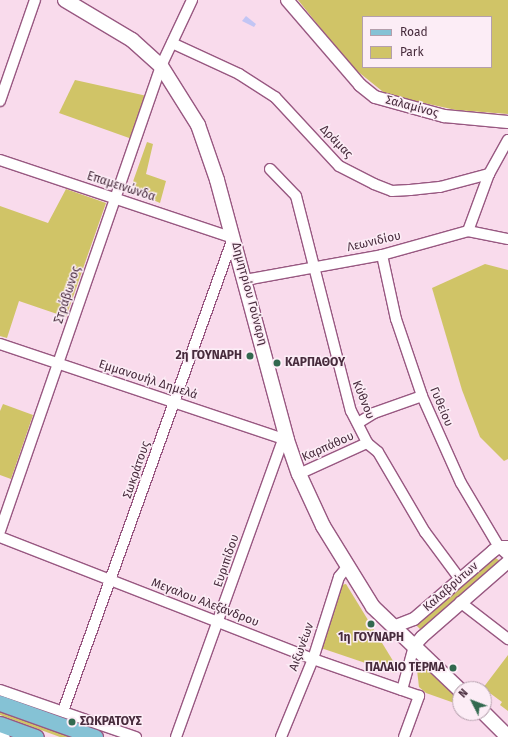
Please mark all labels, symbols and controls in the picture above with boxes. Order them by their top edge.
legend [362,16,492,68]
text: Road [400,25,428,39]
text: Park [400,45,424,59]
street label: Σαλαμίνος [384,93,440,121]
street label: Δράμας [317,122,355,162]
street label: Επαμεινώνδα [85,169,157,205]
street label: Λεωνιδίου [346,229,402,255]
street label: Δημητρίου Γούναρη [228,241,270,347]
street label: Στράβωνος [52,264,84,326]
place label: 2η ΓΟΥΝΑΡΗ [175,349,242,363]
marker: 2η ΓΟΥΝΑΡΗ [245,351,255,361]
place label: ΚΑΡΠΑΘΟΥ [285,356,345,370]
street label: Εμμανουήλ Δημελά [97,357,199,403]
marker: ΚΑΡΠΑΘΟΥ [272,358,282,368]
street label: Κύθνου [349,379,377,421]
street label: Γυθείου [426,385,456,429]
street label: Καρπάθου [300,429,356,465]
street label: Σωκράτους [120,439,154,501]
street label: Ευριπίδου [211,533,243,589]
street label: Καλαβρύτων [421,559,481,615]
street label: Μεγαλου Αλεξάνδρου [149,576,261,630]
marker: 1η ΓΟΥΝΑΡΗ [366,619,376,629]
street label: Αιξωνέων [287,621,317,673]
place label: 1η ΓΟΥΝΑΡΗ [338,631,404,645]
place label: ΠΑΛΑΙΟ ΤΕΡΜΑ [365,661,445,675]
marker: ΠΑΛΑΙΟ ΤΕΡΜΑ [448,663,458,673]
north arrow [452,681,492,721]
text: N [456,686,471,700]
place label: ΣΩΚΡΑΤΟΥΣ [80,715,142,729]
marker: ΣΩΚΡΑΤΟΥΣ [67,717,77,727]

